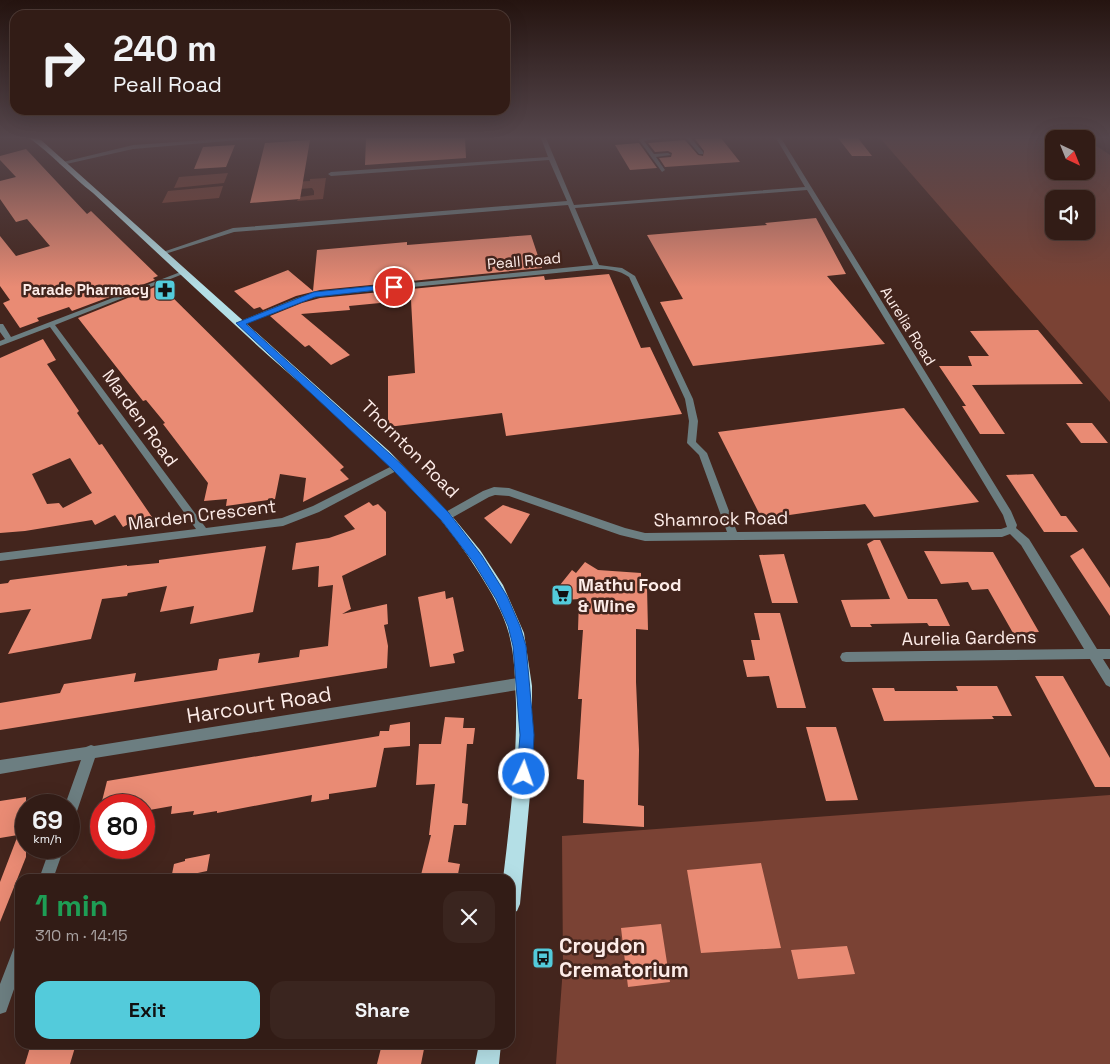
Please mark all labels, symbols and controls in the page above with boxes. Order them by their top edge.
text: 240 m [113,27,217,71]
icon: right [30,30,95,95]
text: Peall Road [113,70,222,98]
north arrow [1045,130,1095,180]
map controls [1045,130,1095,240]
button: sound [1045,190,1095,240]
street label: Peall Road [486,248,562,273]
pin [373,266,415,308]
icon: arrive [380,273,408,301]
pharmacy icon: Parade Pharmacy [153,278,177,302]
place label: Parade Pharmacy [23,280,149,299]
street label: Aurelia Road [877,283,940,369]
street label: Marden Road [97,365,183,471]
street label: Thornton Road [357,395,464,502]
street label: Marden Crescent [127,494,277,535]
street label: Shamrock Road [653,506,789,531]
place label: Mathu Food & Wine [578,573,682,617]
supermarket icon: Mathu Food & Wine [550,583,574,607]
street label: Aurelia Gardens [901,625,1037,650]
street label: Harcourt Road [185,680,333,729]
position arrow [497,747,549,799]
speed limit sign: 80 [90,794,155,859]
text: 69 [32,804,63,836]
text: km/h [33,831,62,847]
text: 1 min [35,886,108,925]
button: close [443,891,495,943]
text: 310 m · 14:15 [35,925,127,946]
place label: Croydon Crematorium [559,932,689,983]
bus stop icon: Croydon Crematorium [531,946,555,970]
button: Exit [35,981,260,1039]
button: Share [270,981,495,1039]

